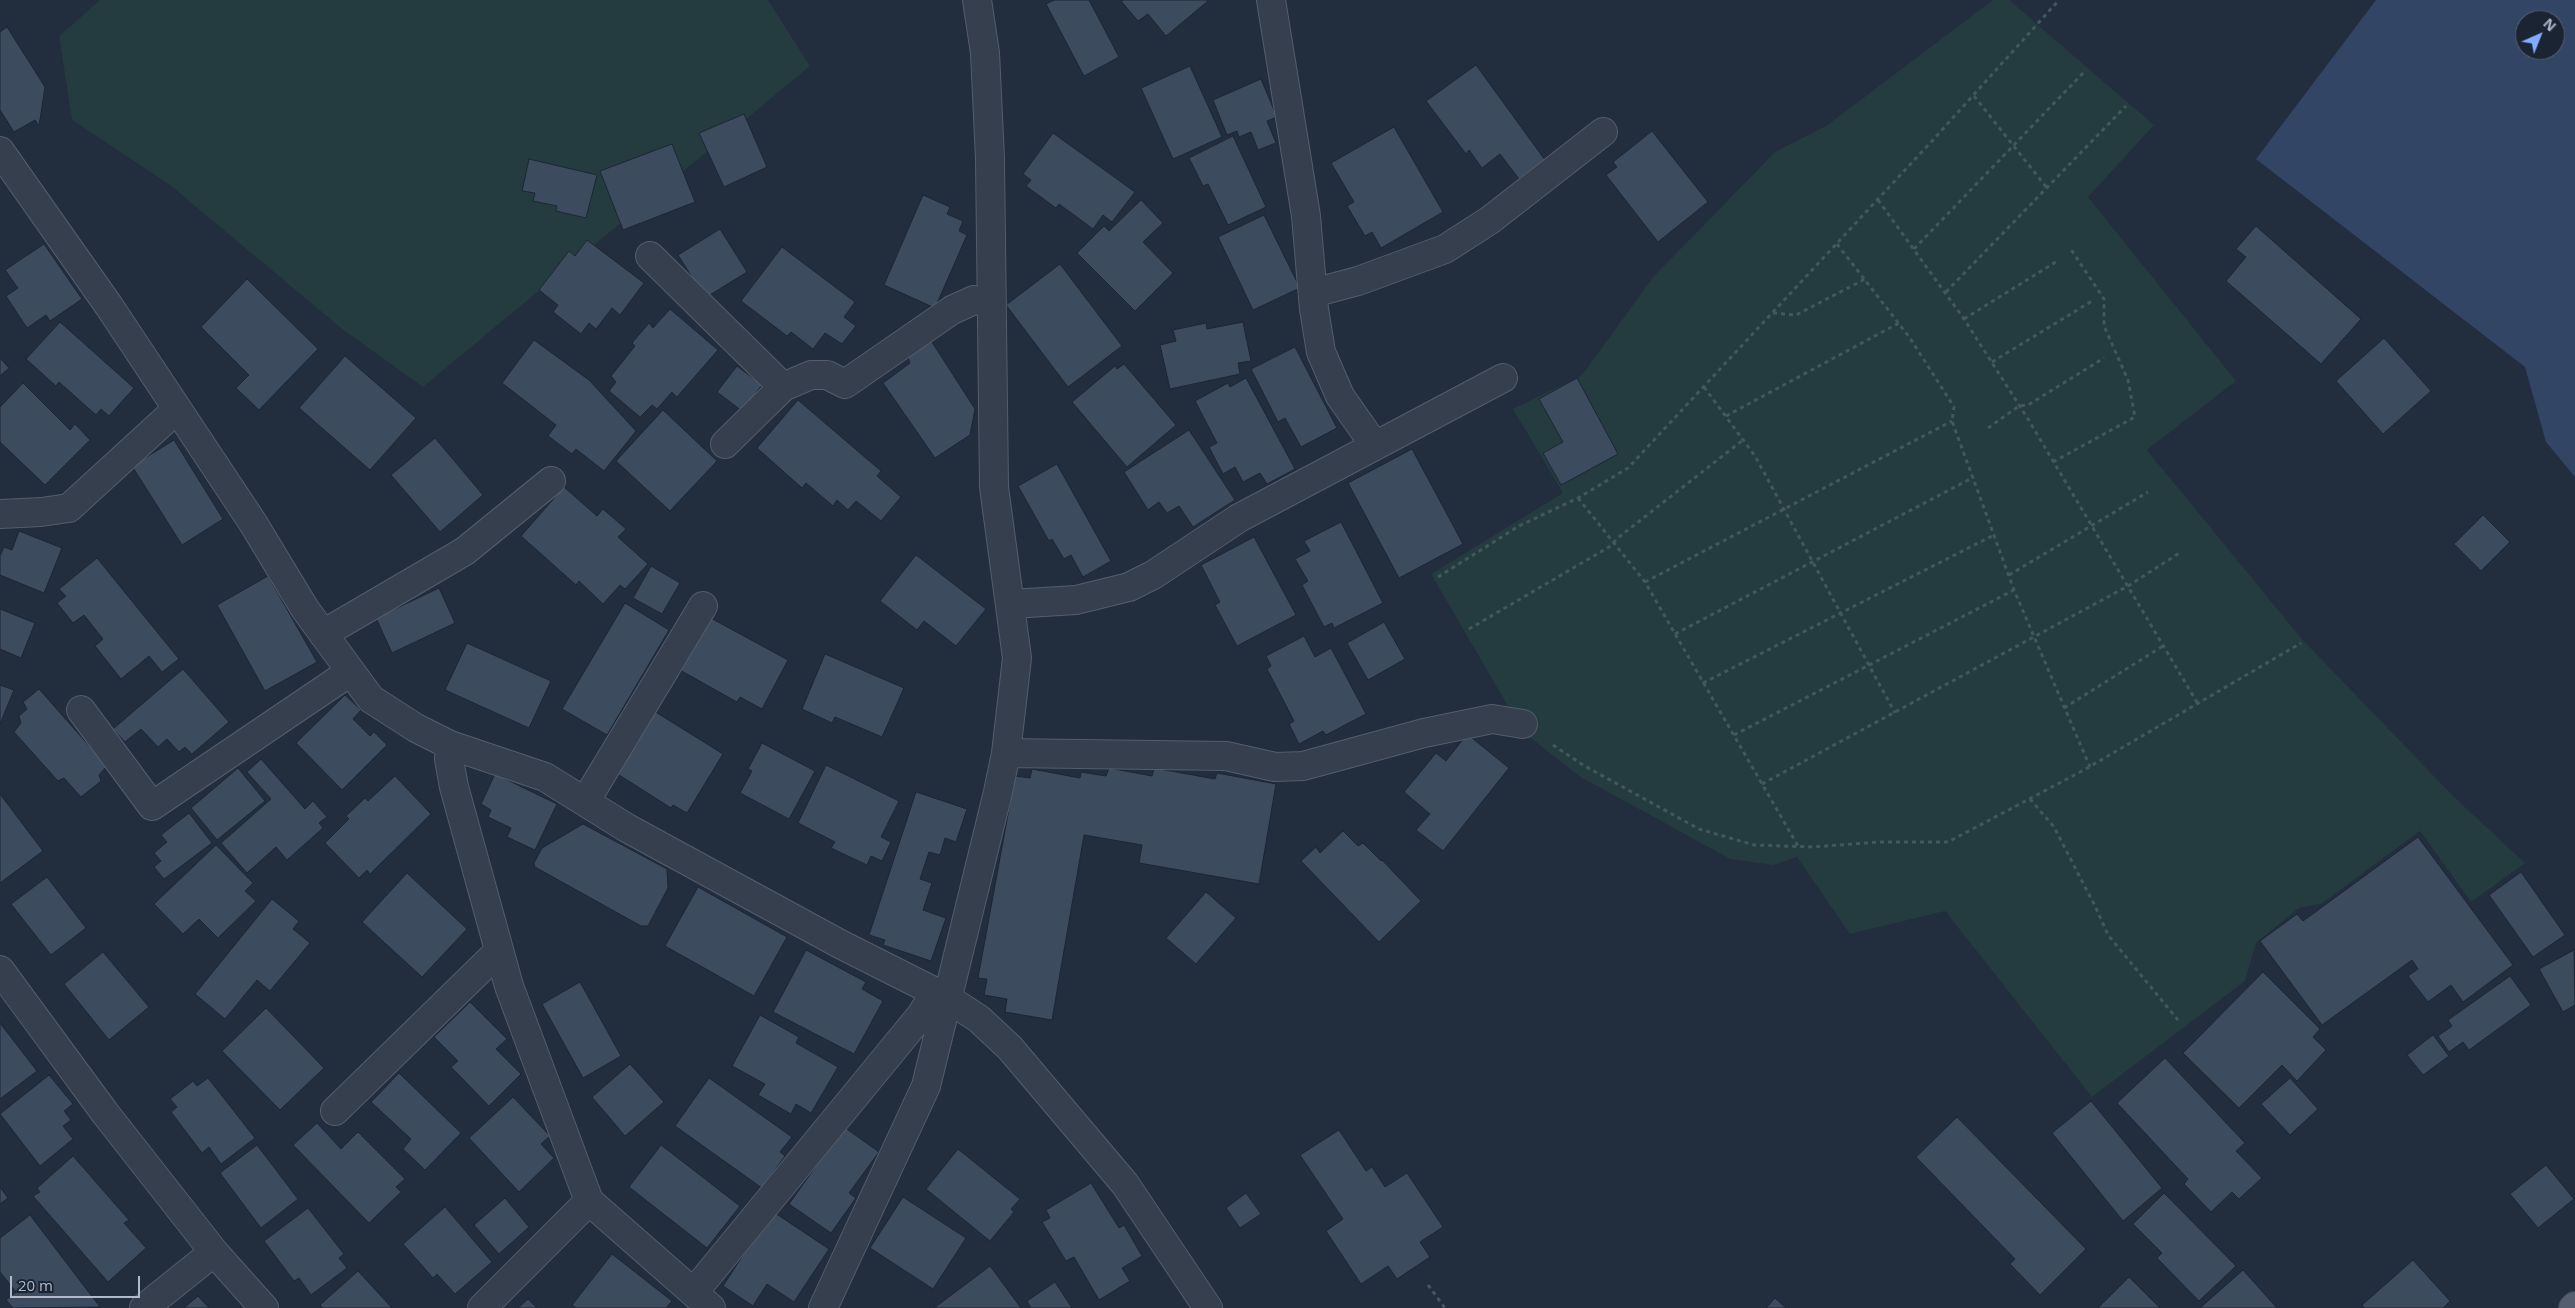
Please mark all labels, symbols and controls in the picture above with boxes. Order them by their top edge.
north arrow [2515,10,2565,60]
text: N [2539,14,2561,35]
scale bar [12,1266,142,1298]
text: 20 m [18,1275,53,1295]

